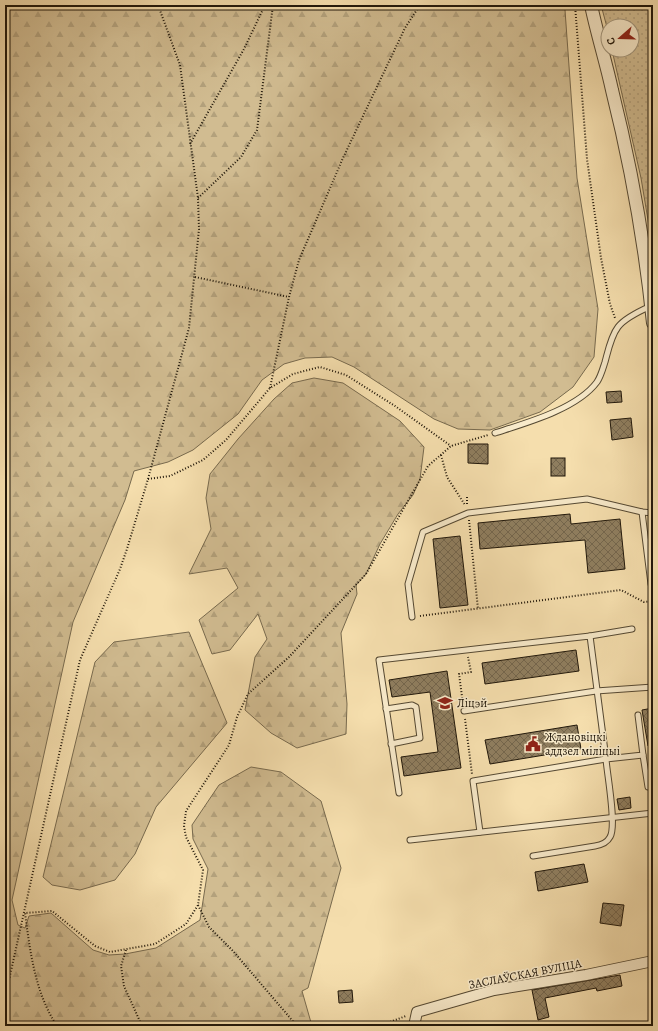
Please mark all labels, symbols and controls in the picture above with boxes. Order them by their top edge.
north arrow [600,18,640,58]
text: С [603,35,619,47]
school or university icon: Ліцэй [436,694,454,712]
place label: Ліцэй [457,695,487,711]
place label: Ждановіцкі аддзел міліцыі [545,729,620,759]
public building icon: Ждановіцкі аддзел міліцыі [524,735,542,753]
street label: ЗАСЛАЎСКАЯ ВУЛІЦА [467,955,584,993]

